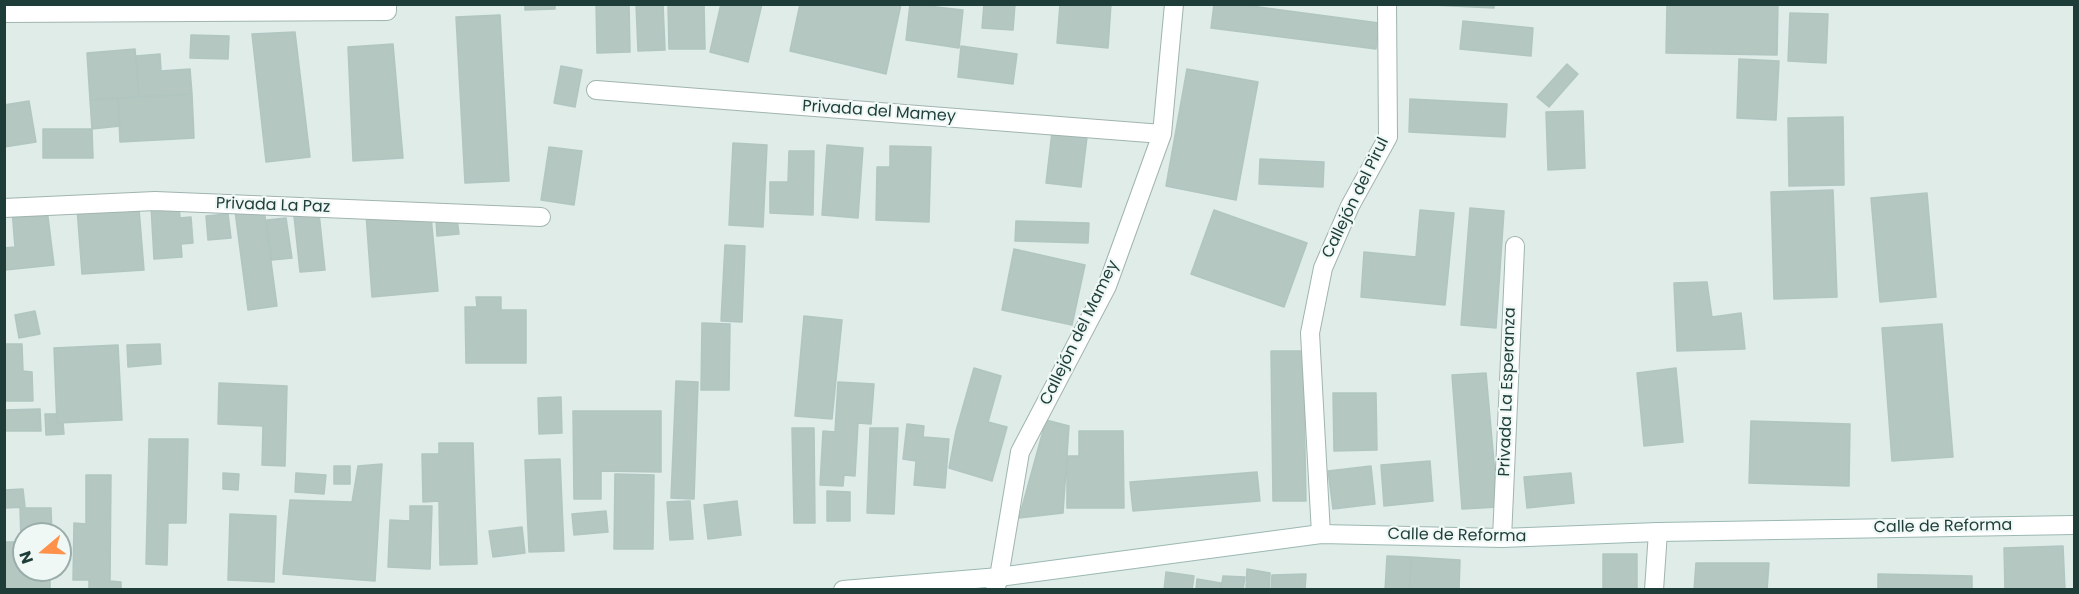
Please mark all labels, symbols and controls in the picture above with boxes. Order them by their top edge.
street label: Privada del Mamey [802,97,956,127]
street label: Callejón del Pirul [1318,134,1394,262]
street label: Privada La Paz [216,194,330,218]
street label: Callejón del Mamey [1037,258,1123,408]
street label: Privada La Esperanza [1495,307,1521,477]
street label: Calle de Reforma [1874,516,2012,538]
north arrow [12,522,72,582]
street label: Calle de Reforma [1388,525,1526,547]
text: N [14,548,39,567]

